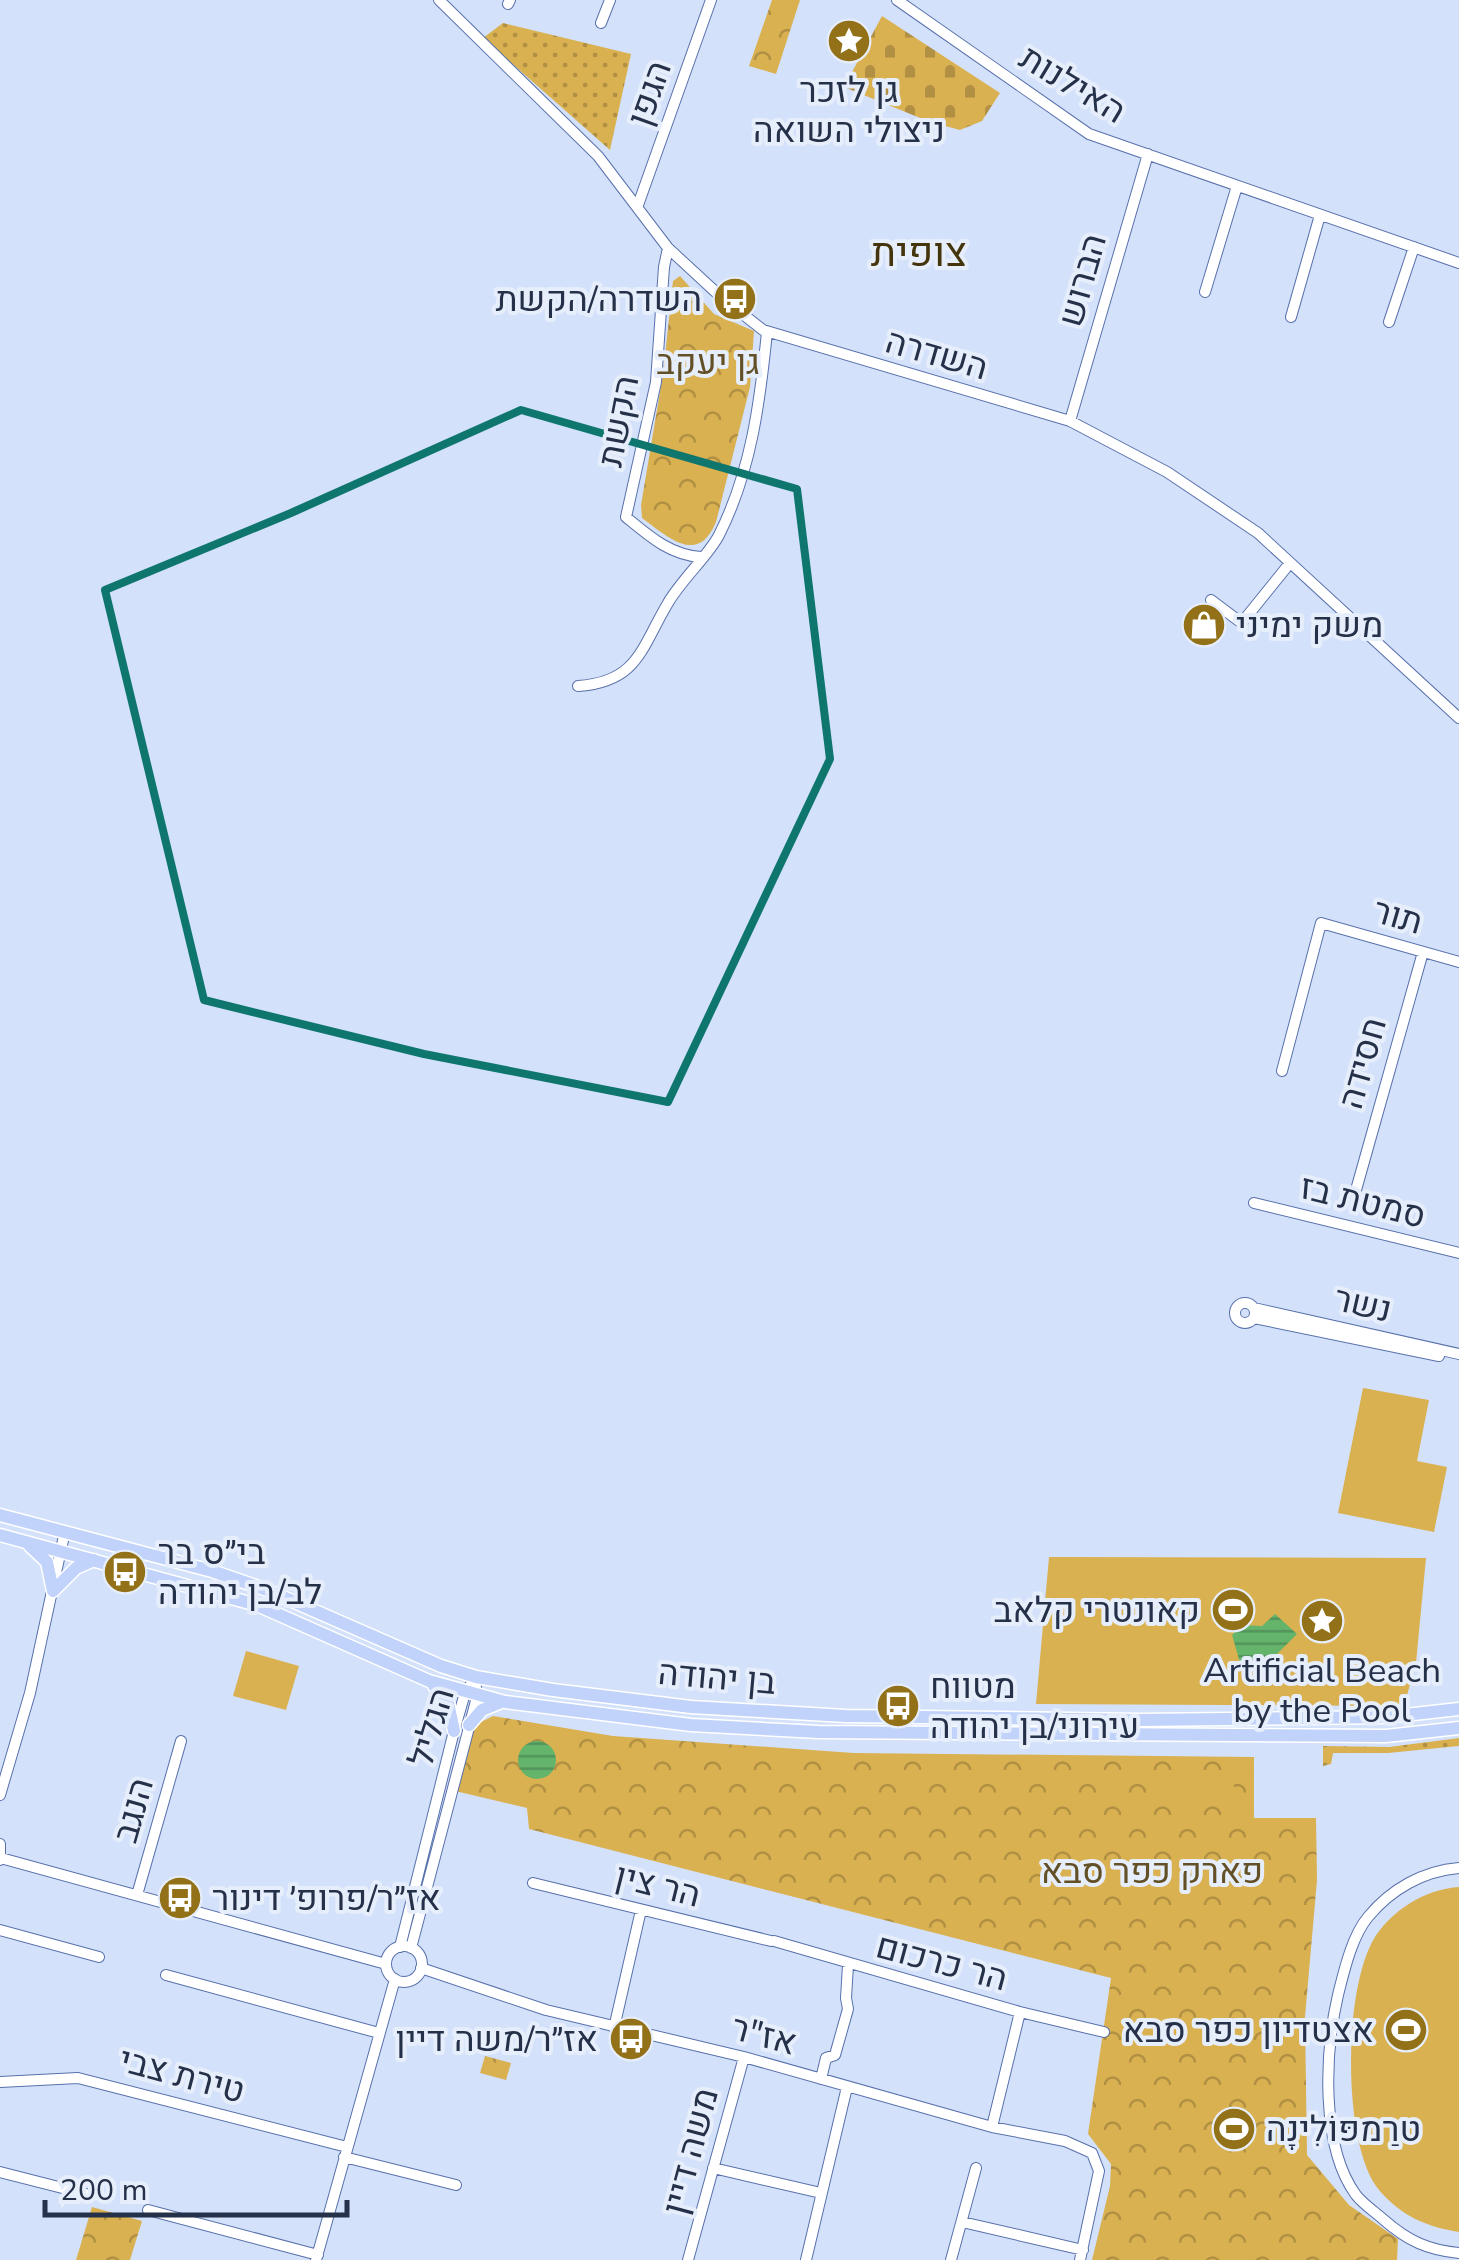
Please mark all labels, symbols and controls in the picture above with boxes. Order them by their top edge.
place icon: גן לזכר ניצולי השואה [826,18,872,64]
street label: האילנות [1011,34,1135,135]
street label: הגפן [616,54,683,132]
place label: גן לזכר ניצולי השואה [753,67,945,154]
district label: צופית [871,226,967,280]
street label: הברוש [1047,228,1118,332]
place label: השדרה/הקשת [496,276,702,323]
bus stop icon: השדרה/הקשת [712,276,758,322]
street label: השדרה [880,318,993,391]
park label: גן יעקב [656,339,760,386]
street label: הקשת [587,371,650,471]
shop icon: משק ימיני [1181,602,1227,648]
place label: משק ימיני [1236,602,1383,649]
street label: תור [1368,887,1428,946]
street label: חסידה [1327,1012,1398,1114]
street label: סמטת בז [1295,1163,1431,1240]
street label: נשר [1330,1275,1396,1334]
place label: בי״ס בר לב/בן יהודה [158,1529,322,1616]
bus stop icon: בי״ס בר לב/בן יהודה [102,1549,148,1595]
place label: קאונטרי קלאב [994,1587,1200,1634]
sports icon: קאונטרי קלאב [1210,1587,1256,1633]
place icon: Artificial Beach by the Pool [1299,1598,1345,1644]
place label: Artificial Beach by the Pool [1203,1647,1441,1734]
street label: בן יהודה [656,1649,778,1706]
place label: מטווח עירוני/בן יהודה [930,1663,1139,1750]
street label: הגליל [397,1682,466,1773]
bus stop icon: מטווח עירוני/בן יהודה [875,1683,921,1729]
street label: הנגב [102,1772,165,1848]
park label: פארק כפר סבא [1041,1848,1263,1895]
street label: הר צין [610,1852,706,1919]
bus stop icon: אז״ר/פרופ׳ דינור [157,1875,203,1921]
place label: אז״ר/פרופ׳ דינור [212,1875,441,1922]
street label: הר כרכום [871,1922,1013,2003]
street label: אז"ר [726,2004,802,2067]
place label: אצטדיון כפר סבא [1123,2007,1374,2054]
sports icon: אצטדיון כפר סבא [1383,2007,1429,2053]
place label: אז״ר/משה דיין [396,2016,598,2063]
bus stop icon: אז״ר/משה דיין [608,2016,654,2062]
street label: טירת צבי [114,2036,250,2115]
street label: משה דיין [651,2083,730,2220]
sports icon: טרַמפּוֹלִינָה [1211,2106,1257,2152]
place label: טרַמפּוֹלִינָה [1266,2106,1421,2153]
scale bar [45,2155,348,2217]
text: 200 m [60,2170,147,2211]

